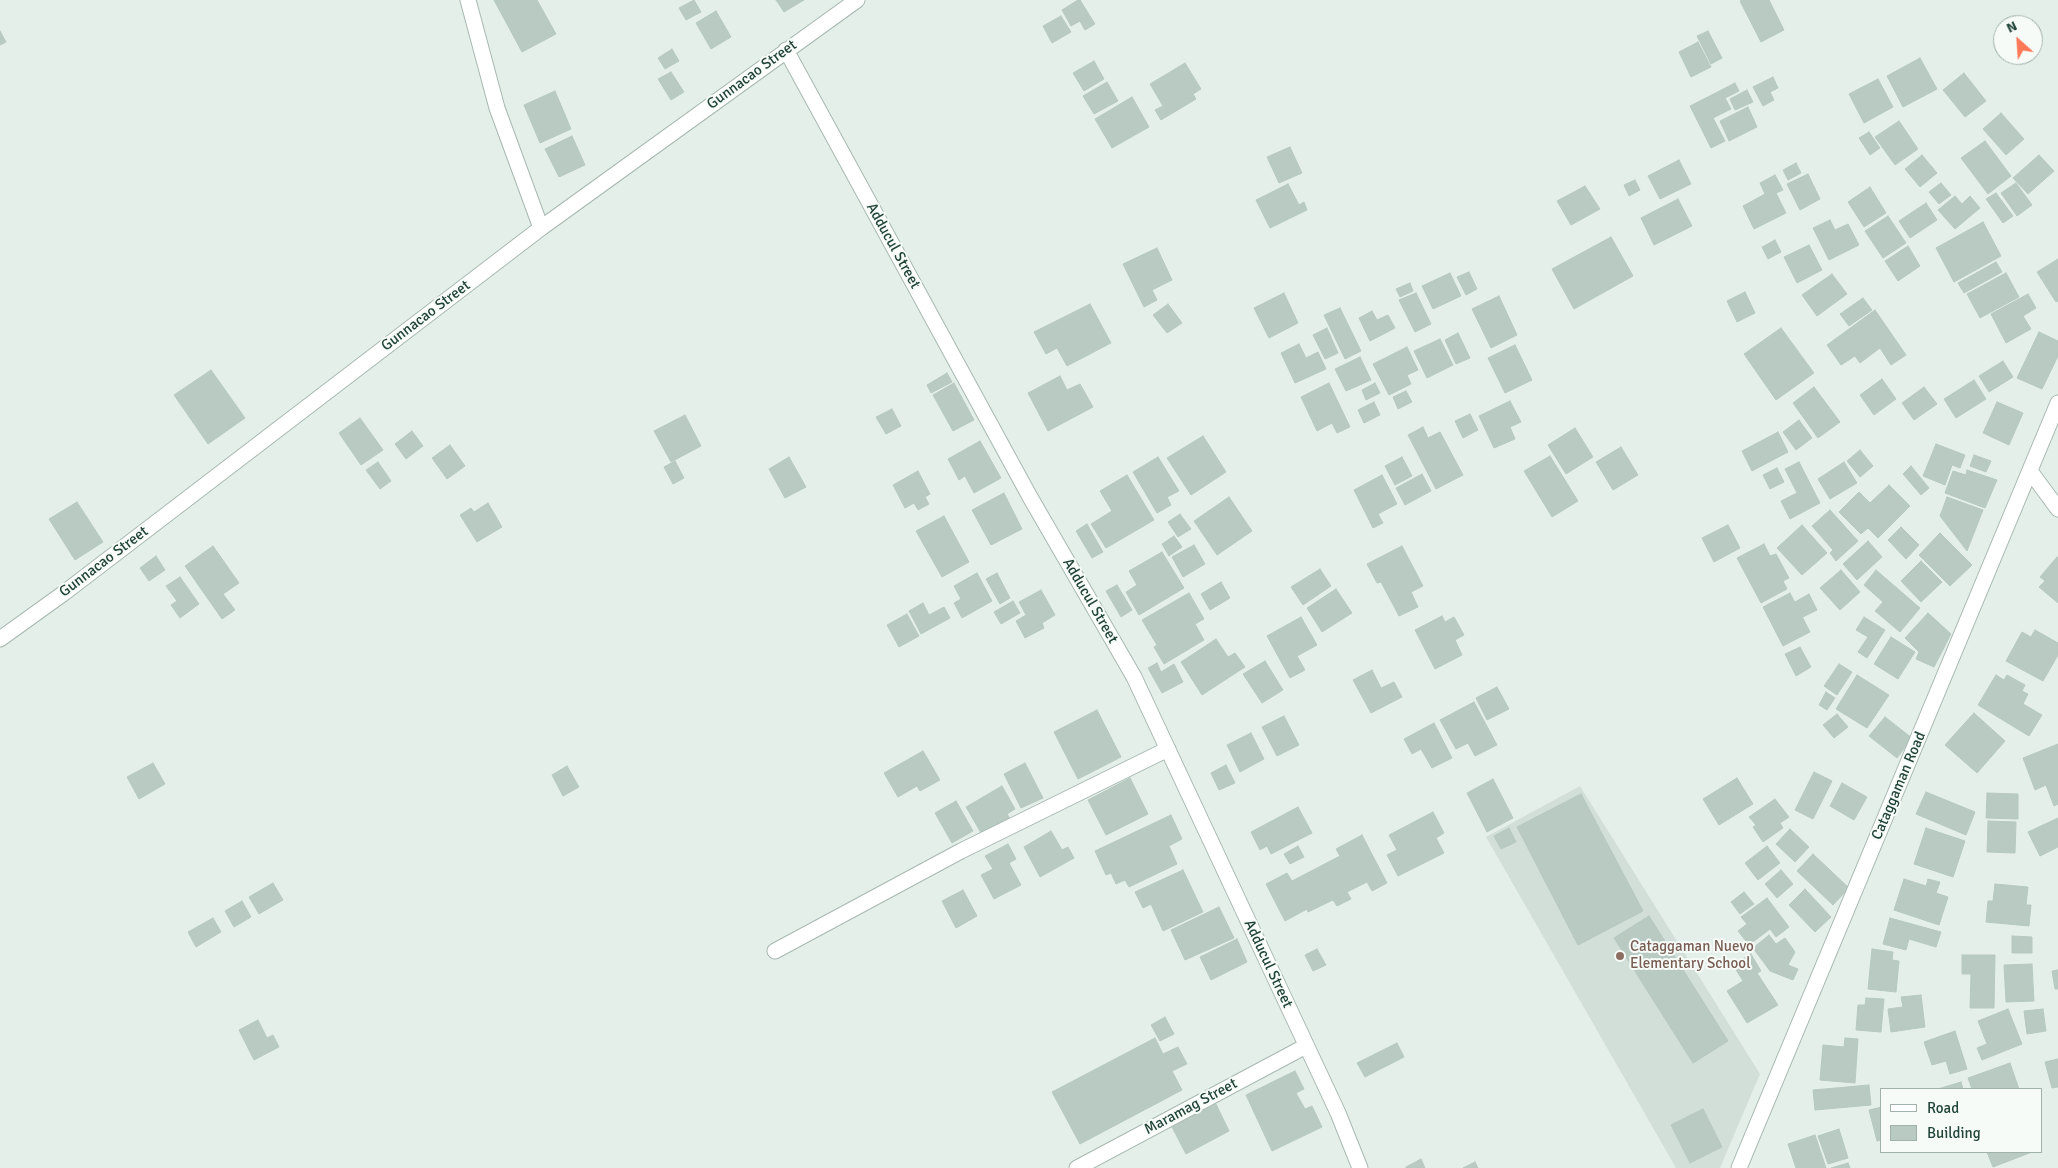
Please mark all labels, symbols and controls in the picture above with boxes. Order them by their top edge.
north arrow [1993,15,2043,65]
text: N [2004,17,2020,37]
street label: Gunnacao Street [704,36,800,114]
street label: Adducul Street [862,200,924,292]
street label: Gunnacao Street [378,277,474,355]
street label: Gunnacao Street [56,523,152,601]
street label: Adducul Street [1058,555,1122,647]
street label: Cataggaman Road [1868,729,1930,843]
street label: Adducul Street [1240,917,1296,1011]
place label: Cataggaman Nuevo Elementary School [1630,938,1754,973]
marker: Cataggaman Nuevo Elementary School [1614,950,1626,962]
street label: Maramag Street [1142,1075,1240,1139]
legend [1880,1088,2043,1153]
text: Road [1927,1099,1959,1117]
text: Building [1927,1124,1981,1142]

